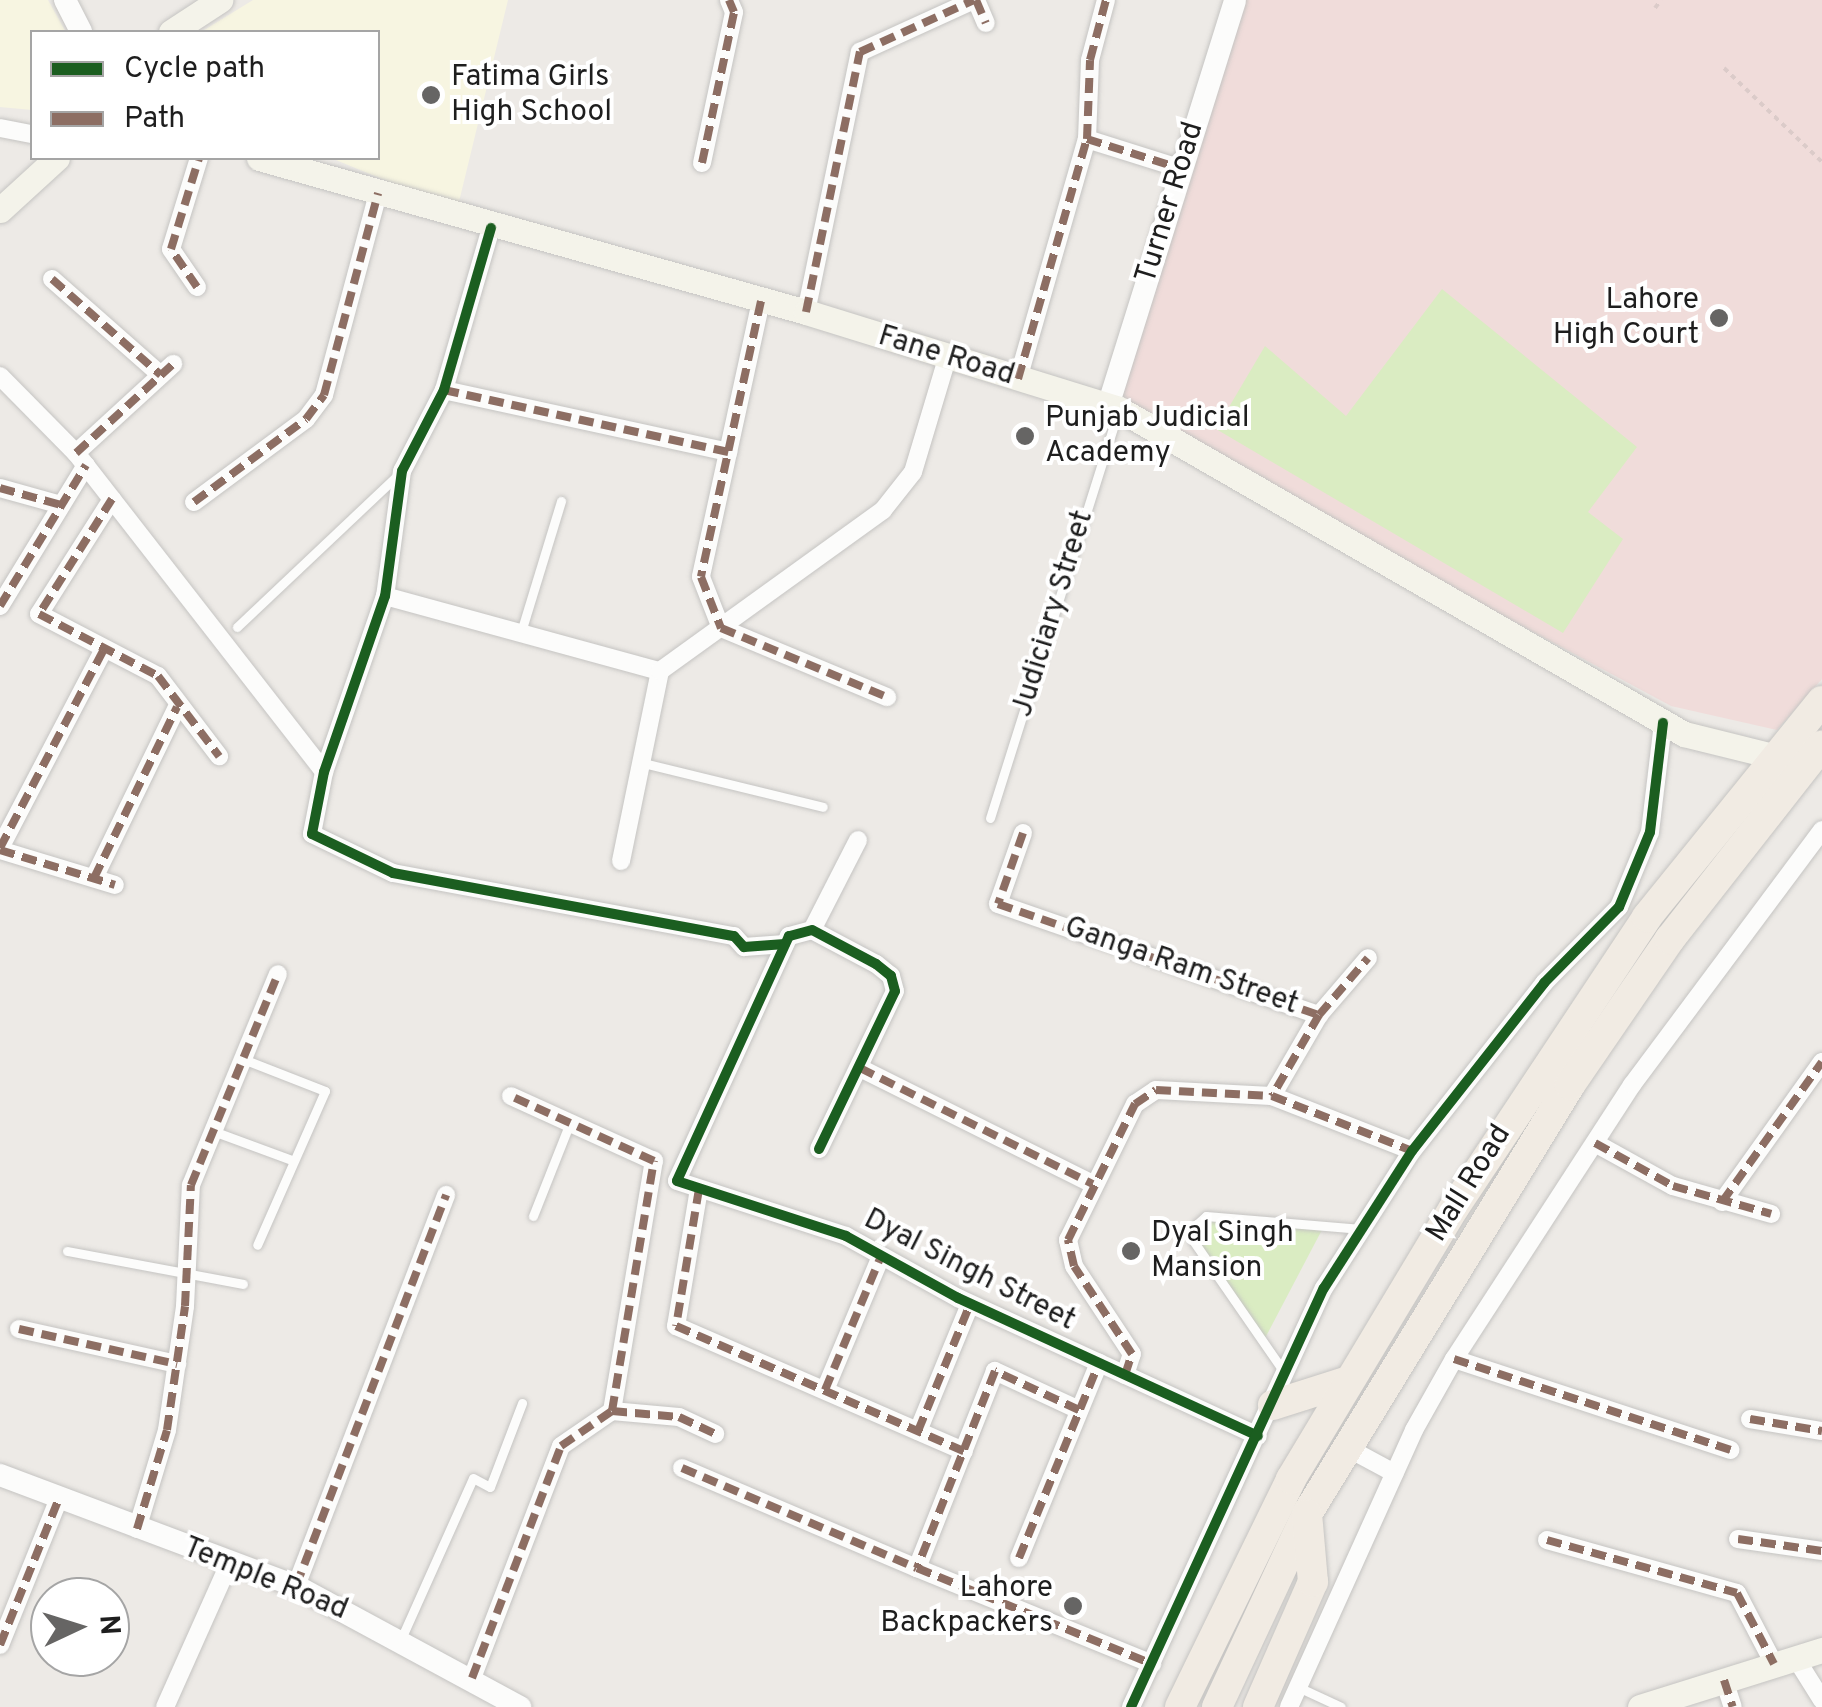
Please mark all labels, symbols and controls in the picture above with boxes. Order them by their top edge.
legend [30,30,380,160]
text: Cycle path [124,51,265,88]
place label: Fatima Girls High School [451,60,612,130]
marker: Fatima Girls High School [420,84,442,106]
text: Path [124,101,185,138]
street label: Turner Road [1129,118,1213,288]
place label: Lahore High Court [1553,283,1699,354]
marker: Lahore High Court [1708,307,1730,329]
street label: Fane Road [874,319,1018,395]
place label: Punjab Judicial Academy [1045,401,1250,472]
marker: Punjab Judicial Academy [1014,425,1036,447]
street label: Judiciary Street [1006,506,1102,722]
street label: Ganga Ram Street [1059,910,1303,1024]
street label: Mall Road [1420,1119,1520,1249]
street label: Dyal Singh Street [857,1202,1081,1340]
place label: Dyal Singh Mansion [1151,1216,1294,1286]
marker: Dyal Singh Mansion [1120,1240,1142,1262]
street label: Temple Road [177,1531,353,1629]
place label: Lahore Backpackers [880,1571,1053,1642]
north arrow [30,1577,130,1677]
marker: Lahore Backpackers [1062,1595,1084,1617]
text: N [89,1614,127,1636]

